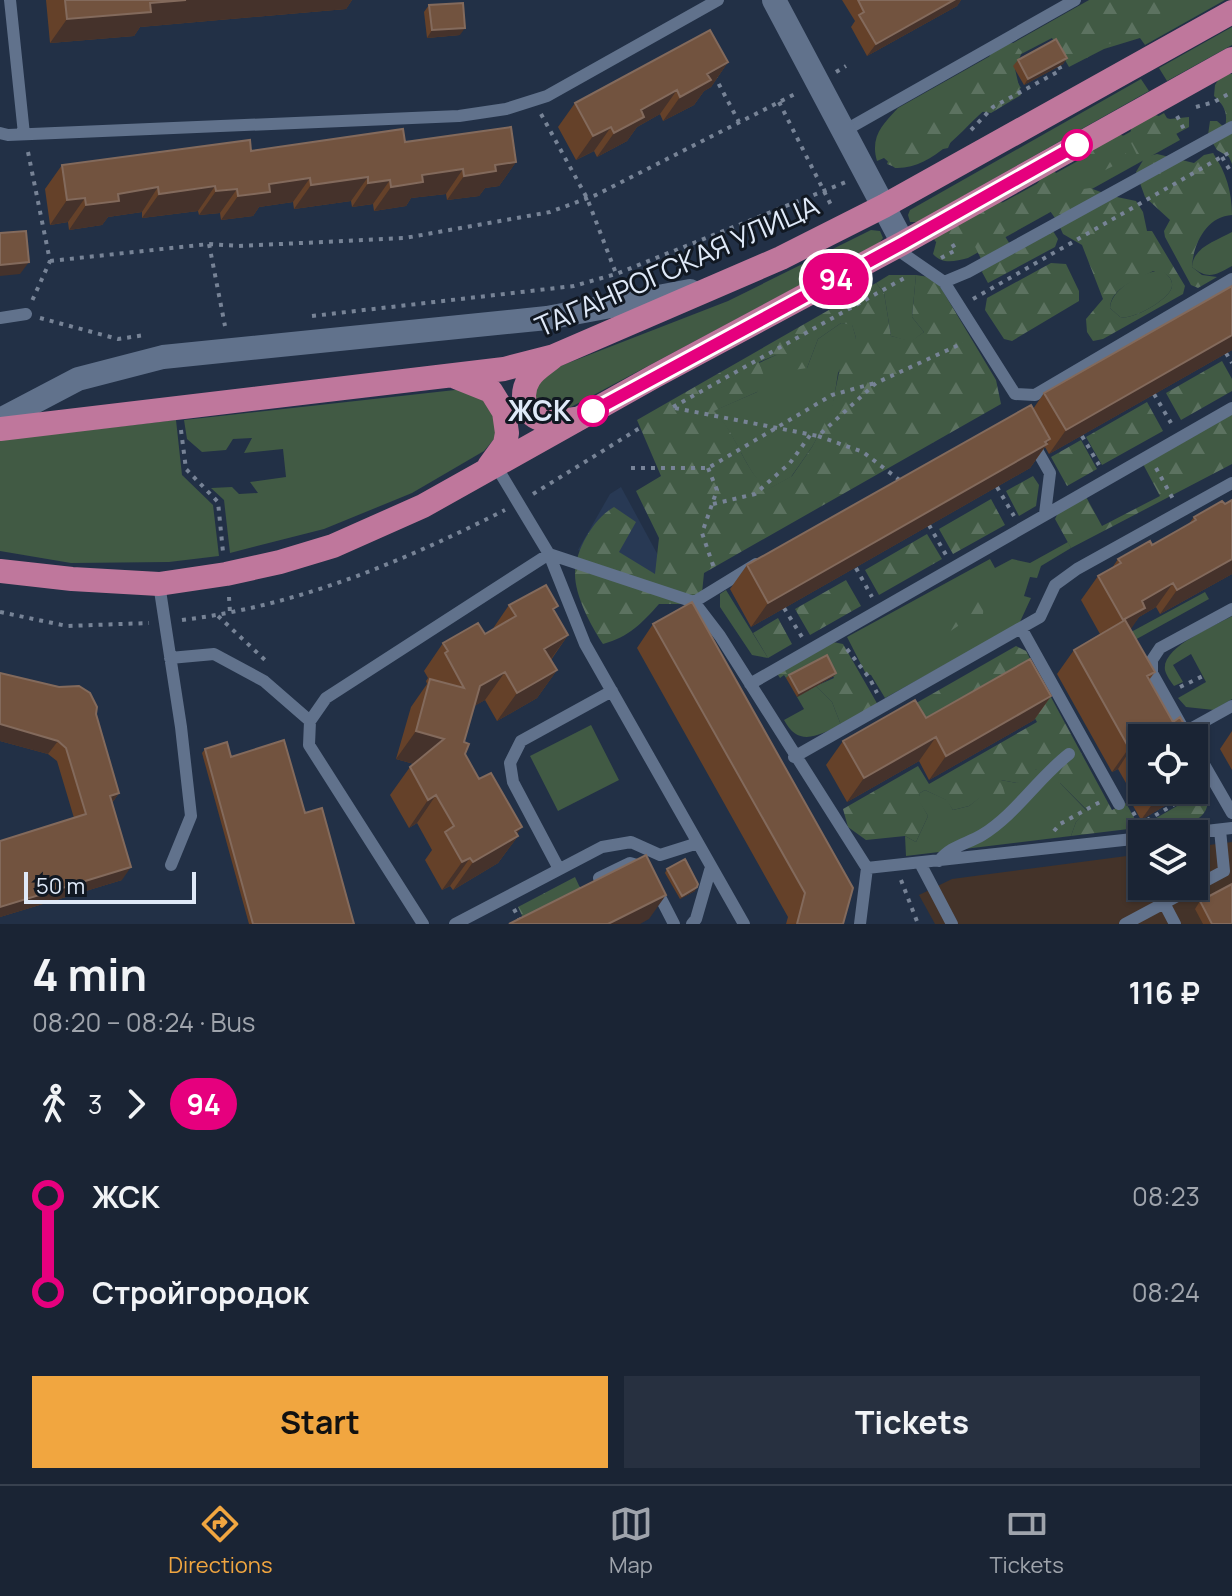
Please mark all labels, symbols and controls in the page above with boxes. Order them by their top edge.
unlabelled marker [1062,130,1092,160]
street label: ТАГАНРОГСКАЯ УЛИЦА [529,185,825,345]
line badge: 94 [800,253,872,305]
text: 94 [819,260,853,298]
place label: ЖСК [508,391,572,429]
marker: ЖСК [578,396,608,426]
map controls [1128,724,1208,900]
button: locate [1128,724,1208,804]
button: layers [1128,820,1208,900]
scale bar [24,868,196,904]
text: 50 m [36,871,85,901]
text: 4 min [32,944,147,1004]
text: 116 ₽ [1129,972,1200,1013]
text: 08:20 – 08:24 · Bus [32,1004,256,1040]
icon: walk [32,1082,76,1126]
icon: forward [114,1082,158,1126]
text: 94 [186,1085,221,1123]
text: 3 [88,1086,102,1122]
text: ЖСК [92,1176,160,1217]
text: 08:23 [1132,1178,1200,1214]
text: Стройгородок [92,1272,309,1313]
text: 08:24 [1132,1274,1200,1310]
button: Start [32,1376,608,1468]
button: Tickets [624,1376,1200,1468]
tab: Directions [168,1502,272,1580]
tab: Map [609,1502,653,1580]
tab: Tickets [989,1502,1064,1580]

